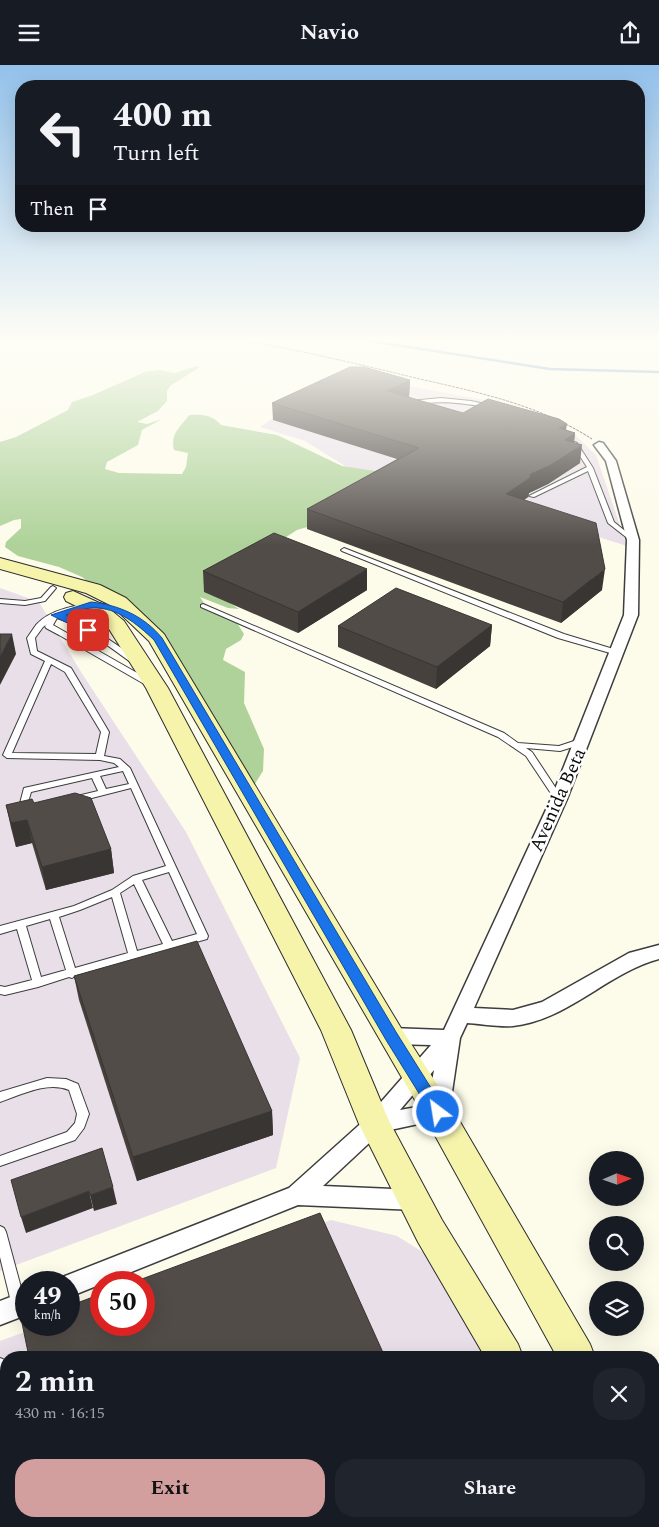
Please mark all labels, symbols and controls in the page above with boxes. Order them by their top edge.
text: Navio [300,16,359,49]
icon: menu [15,19,43,47]
icon: share [616,19,644,47]
text: 400 m [113,89,212,142]
icon: left [30,100,95,165]
text: Turn left [113,137,199,170]
text: Then [30,195,74,224]
icon: arrive [84,195,112,223]
pin [67,609,109,651]
icon: arrive [74,616,102,644]
street label: Avenida Beta [522,743,594,857]
position arrow [411,1085,463,1137]
north arrow [589,1151,644,1206]
map controls [589,1151,644,1336]
button: search [589,1216,644,1271]
speed limit sign: 50 [90,1271,155,1336]
text: 49 [33,1278,62,1316]
button: layers [589,1281,644,1336]
text: km/h [34,1306,61,1325]
text: 2 min [15,1359,95,1405]
button: close [593,1368,645,1420]
text: 430 m · 16:15 [15,1401,105,1425]
button: Exit [15,1459,325,1517]
button: Share [335,1459,645,1517]

